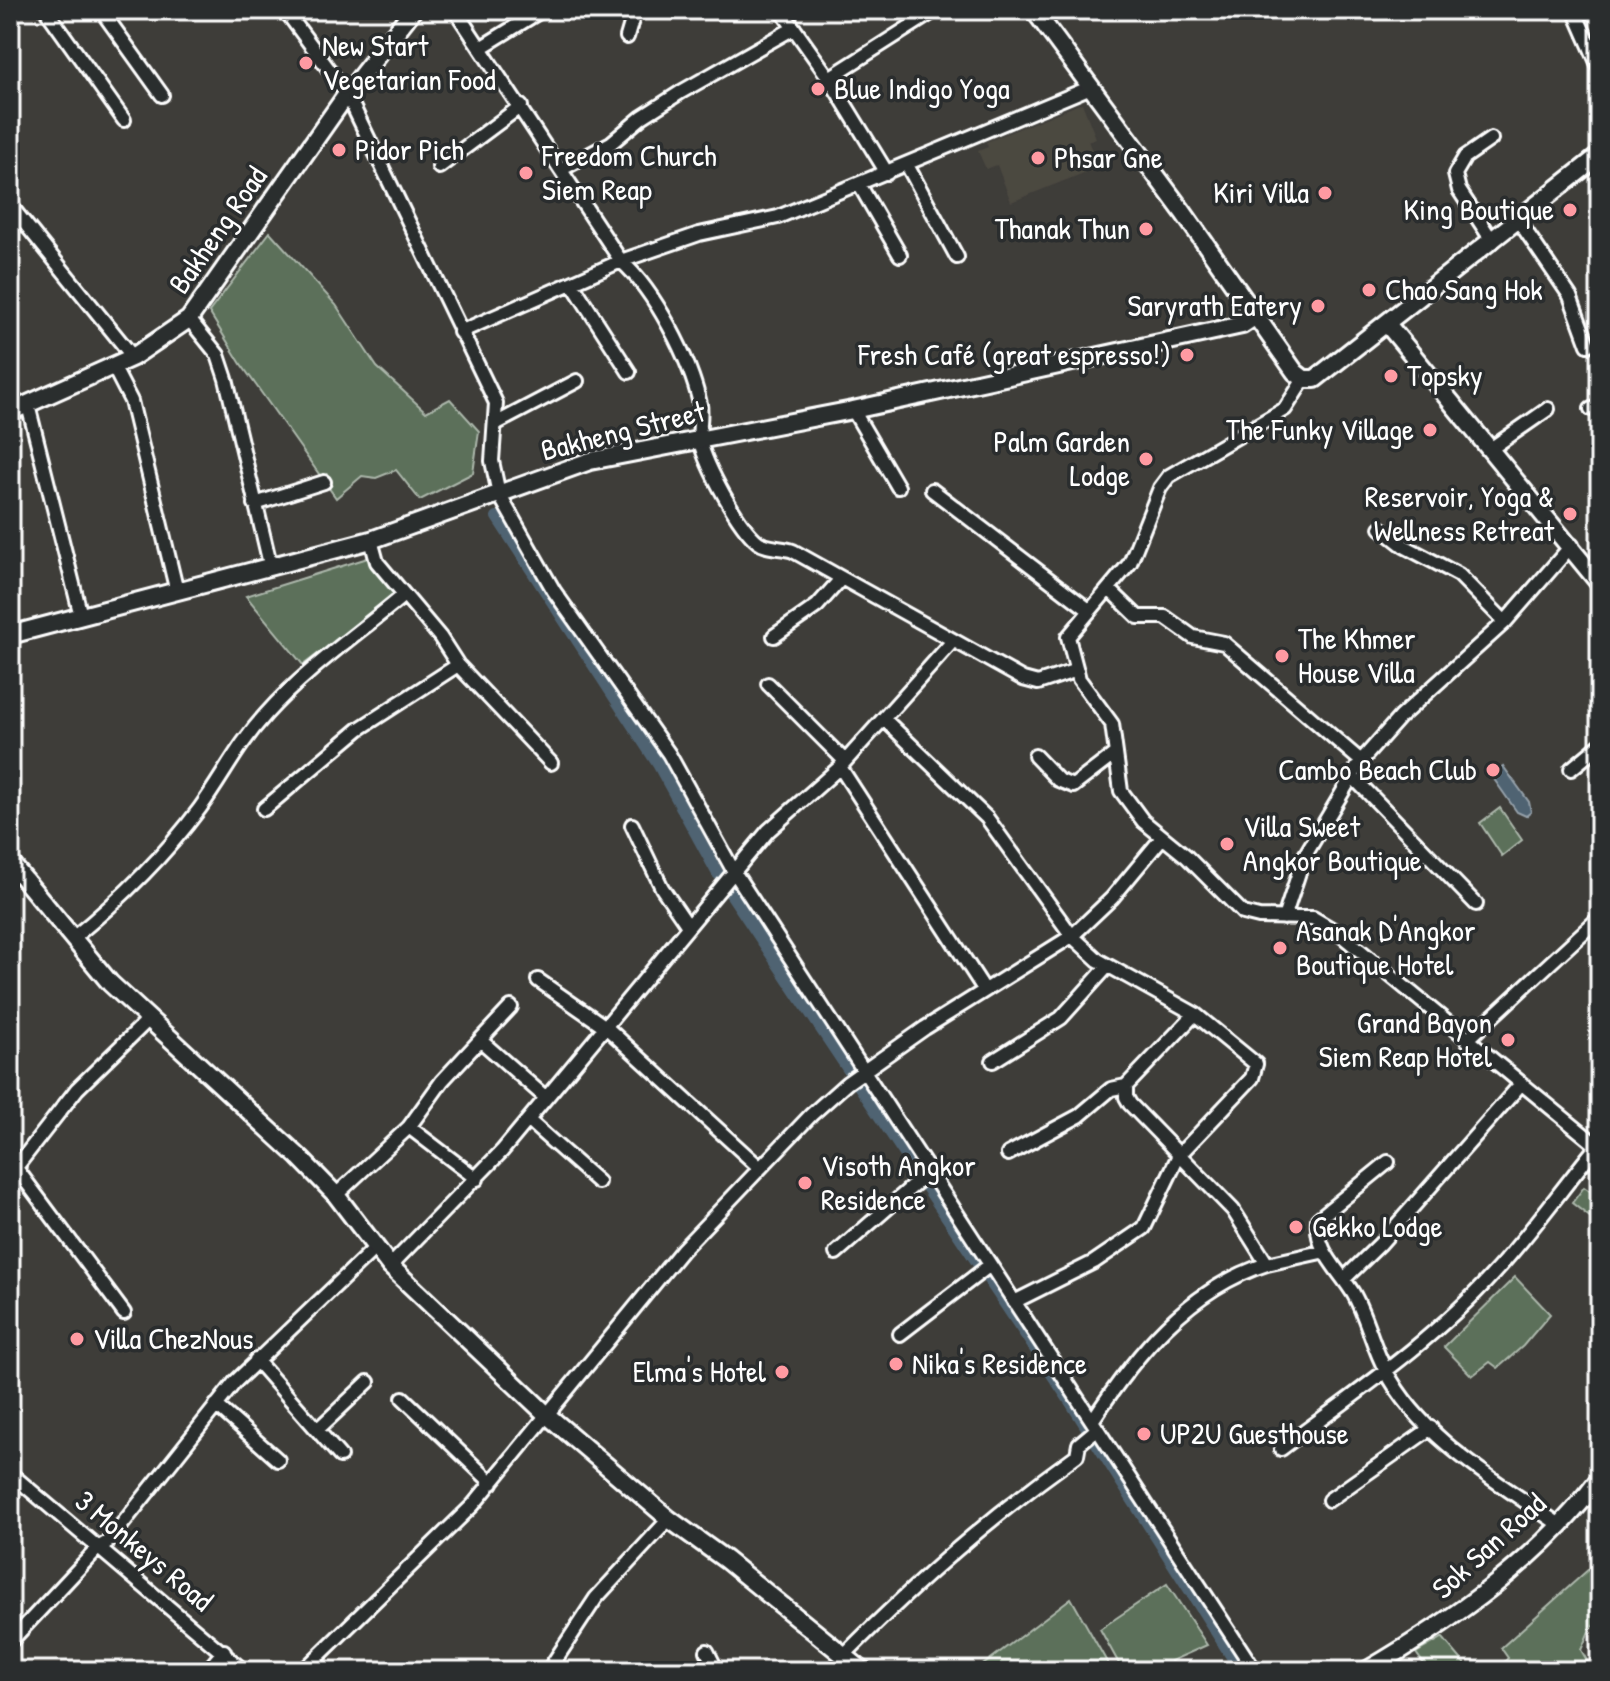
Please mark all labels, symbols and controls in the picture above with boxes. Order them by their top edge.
place label: New Start Vegetarian Food [322,25,496,99]
marker: New Start Vegetarian Food [297,54,315,72]
place label: Blue Indigo Yoga [834,68,1010,108]
marker: Blue Indigo Yoga [809,80,827,98]
place label: Pidor Pich [355,129,464,169]
place label: Freedom Church Siem Reap [541,135,717,209]
place label: Phsar Gne [1054,137,1163,177]
marker: Pidor Pich [330,141,348,159]
marker: Phsar Gne [1029,149,1047,167]
street label: Bakheng Road [159,158,276,301]
marker: Freedom Church Siem Reap [517,164,535,182]
place label: Kiri Villa [1213,172,1309,212]
marker: Kiri Villa [1316,184,1334,202]
place label: King Boutique [1404,189,1554,229]
marker: King Boutique [1561,201,1579,219]
place label: Thanak Thun [995,208,1130,248]
marker: Thanak Thun [1137,220,1155,238]
place label: Chao Sang Hok [1385,269,1543,309]
marker: Chao Sang Hok [1360,281,1378,299]
place label: Saryrath Eatery [1128,285,1302,325]
marker: Saryrath Eatery [1309,297,1327,315]
place label: Fresh Café (great espresso!) [857,334,1171,374]
marker: Fresh Café (great espresso!) [1178,346,1196,364]
place label: Topsky [1407,355,1483,395]
marker: Topsky [1382,367,1400,385]
street label: Bakheng Street [537,390,710,470]
place label: The Funky Village [1226,409,1414,449]
place label: Palm Garden Lodge [994,421,1130,495]
marker: The Funky Village [1421,421,1439,439]
marker: Palm Garden Lodge [1137,450,1155,468]
place label: Reservoir, Yoga & Wellness Retreat [1365,476,1555,550]
marker: Reservoir, Yoga & Wellness Retreat [1561,505,1579,523]
place label: The Khmer House Villa [1298,618,1416,692]
marker: The Khmer House Villa [1273,647,1291,665]
place label: Cambo Beach Club [1278,749,1477,789]
marker: Cambo Beach Club [1484,761,1502,779]
place label: Villa Sweet Angkor Boutique [1243,806,1422,880]
marker: Villa Sweet Angkor Boutique [1218,835,1236,853]
place label: Asanak D'Angkor Boutique Hotel [1296,910,1476,984]
marker: Asanak D'Angkor Boutique Hotel [1271,939,1289,957]
place label: Grand Bayon Siem Reap Hotel [1319,1002,1492,1076]
marker: Grand Bayon Siem Reap Hotel [1499,1031,1517,1049]
place label: Visoth Angkor Residence [821,1145,976,1219]
marker: Visoth Angkor Residence [796,1174,814,1192]
place label: Gekko Lodge [1312,1206,1443,1246]
marker: Gekko Lodge [1287,1218,1305,1236]
place label: Villa ChezNous [93,1318,254,1358]
marker: Villa ChezNous [68,1330,86,1348]
place label: Nika's Residence [912,1343,1087,1383]
place label: Elma's Hotel [633,1351,766,1391]
marker: Nika's Residence [887,1355,905,1373]
marker: Elma's Hotel [773,1363,791,1381]
place label: UP2U Guesthouse [1160,1413,1349,1453]
marker: UP2U Guesthouse [1135,1425,1153,1443]
street label: 3 Monkeys Road [67,1481,222,1620]
street label: Sok San Road [1423,1483,1554,1607]

